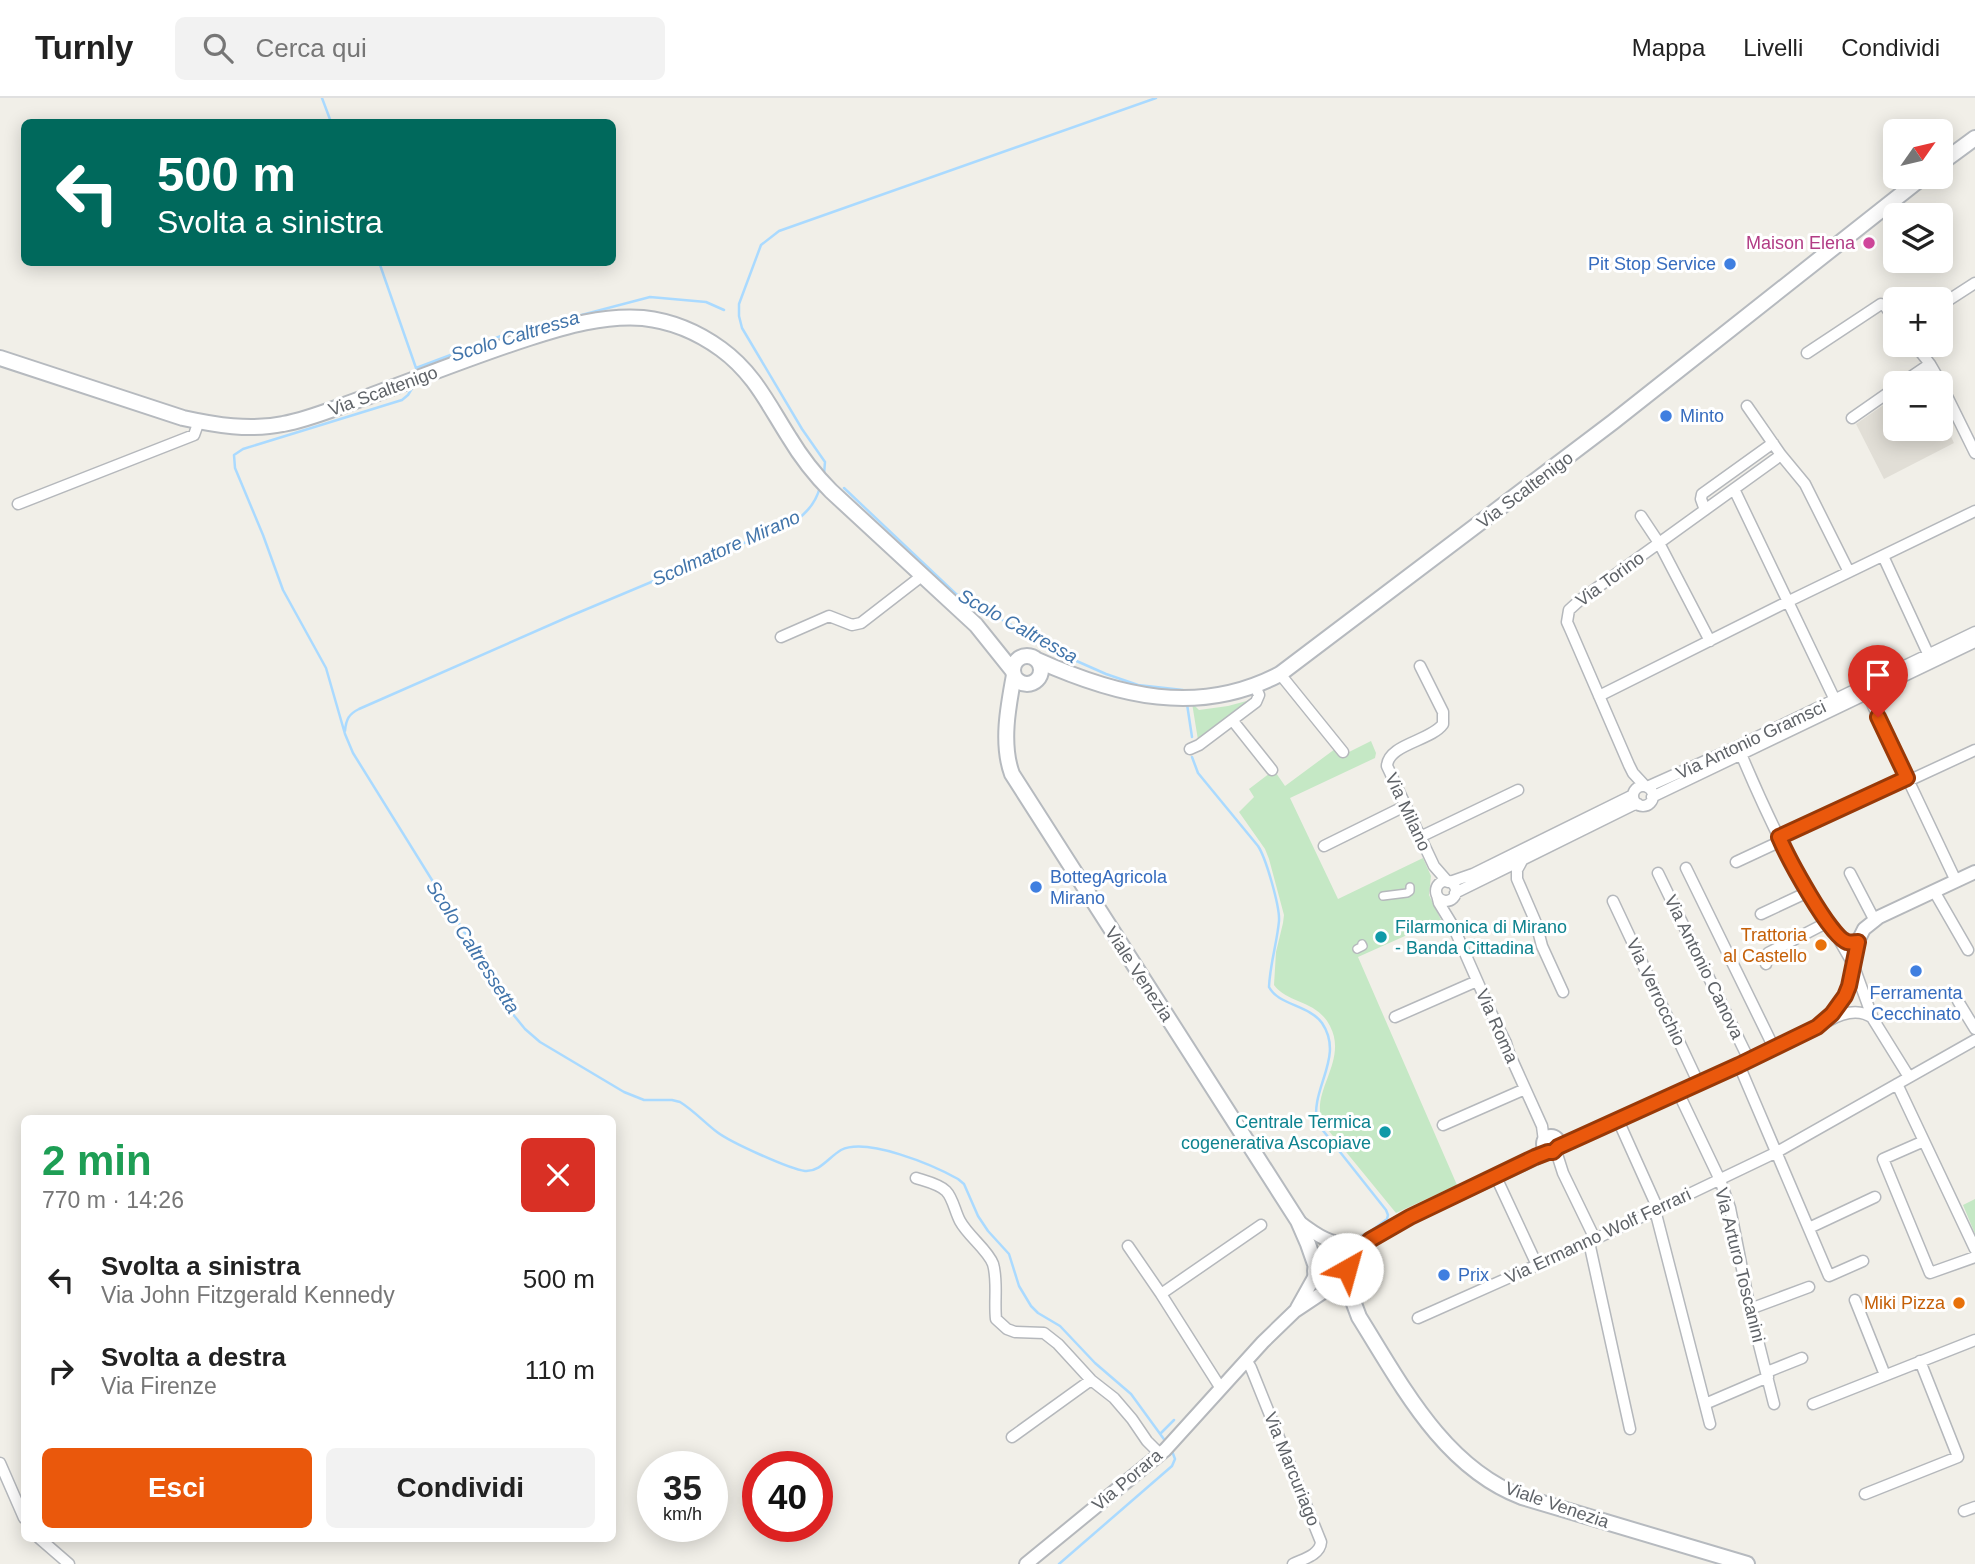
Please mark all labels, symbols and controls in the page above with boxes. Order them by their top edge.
search box [175,17,665,80]
text: Turnly [35,29,133,66]
icon: search [199,29,237,67]
text: Cerca qui [255,33,367,63]
text: Mappa [1632,34,1705,61]
text: Livelli [1743,34,1803,61]
text: Condividi [1841,34,1940,61]
north arrow [1883,119,1953,189]
map controls [1883,119,1953,441]
icon: left [42,147,133,238]
text: 500 m [157,147,296,201]
button: layers [1883,203,1953,273]
text: Svolta a sinistra [157,204,383,240]
place label: Maison Elena [1746,233,1856,253]
marker: Maison Elena [1861,235,1877,251]
place label: Pit Stop Service [1588,254,1716,274]
marker: Pit Stop Service [1722,256,1738,272]
button: + [1883,287,1953,357]
water label: Scolo Caltressa [448,307,582,365]
street label: Via Scaltenigo [326,362,440,420]
button: − [1883,371,1953,441]
place label: Minto [1680,406,1724,426]
marker: Minto [1658,408,1674,424]
street label: Via Scaltenigo [1473,447,1577,533]
water label: Scolmatore Mirano [649,506,803,590]
street label: Via Torino [1572,548,1648,610]
water label: Scolo Caltressa [955,585,1081,667]
pin [1848,645,1908,717]
icon: arrive [1859,656,1897,694]
street label: Via Antonio Gramsci [1673,697,1829,783]
street label: Via Milano [1381,770,1435,854]
place label: BottegAgricola Mirano [1050,867,1168,908]
water label: Scolo Caltressetta [422,877,524,1017]
marker: BottegAgricola Mirano [1028,879,1044,895]
street label: Via Antonio Canova [1660,892,1748,1043]
place label: Filarmonica di Mirano - Banda Cittadina [1395,917,1567,958]
street label: Viale Venezia [1101,923,1178,1026]
place label: Trattoria al Castello [1723,925,1808,966]
marker: Filarmonica di Mirano - Banda Cittadina [1373,929,1389,945]
street label: Via Verrocchio [1622,935,1690,1049]
marker: Trattoria al Castello [1813,937,1829,953]
marker: Ferramenta Cecchinato [1908,963,1924,979]
place label: Ferramenta Cecchinato [1869,983,1963,1024]
street label: Via Roma [1472,986,1523,1067]
place label: Centrale Termica cogenerativa Ascopiave [1181,1112,1372,1153]
marker: Centrale Termica cogenerativa Ascopiave [1377,1124,1393,1140]
text: 2 min [42,1137,152,1184]
button: close [521,1138,595,1212]
street label: Via Ermanno Wolf Ferrari [1502,1184,1694,1288]
street label: Via Arturo Toscanini [1711,1186,1769,1344]
text: 770 m · 14:26 [42,1187,184,1213]
position arrow [1310,1232,1384,1306]
text: Svolta a sinistra [101,1251,300,1281]
icon: left [42,1261,80,1299]
text: 500 m [523,1264,595,1294]
place label: Prix [1458,1265,1489,1285]
marker: Prix [1436,1267,1452,1283]
text: Via John Fitzgerald Kennedy [101,1282,395,1308]
place label: Miki Pizza [1864,1293,1946,1313]
marker: Miki Pizza [1951,1295,1967,1311]
text: Svolta a destra [101,1342,286,1372]
icon: right [42,1352,80,1390]
text: 110 m [525,1355,595,1385]
text: Via Firenze [101,1373,217,1399]
street label: Via Marcuriago [1260,1409,1324,1529]
street label: Via Porara [1088,1444,1167,1515]
button: Esci [42,1448,312,1528]
button: Condividi [326,1448,595,1528]
speed limit sign: 40 [742,1451,833,1542]
text: 35 [663,1468,702,1507]
street label: Viale Venezia [1502,1478,1613,1532]
text: km/h [663,1504,702,1524]

